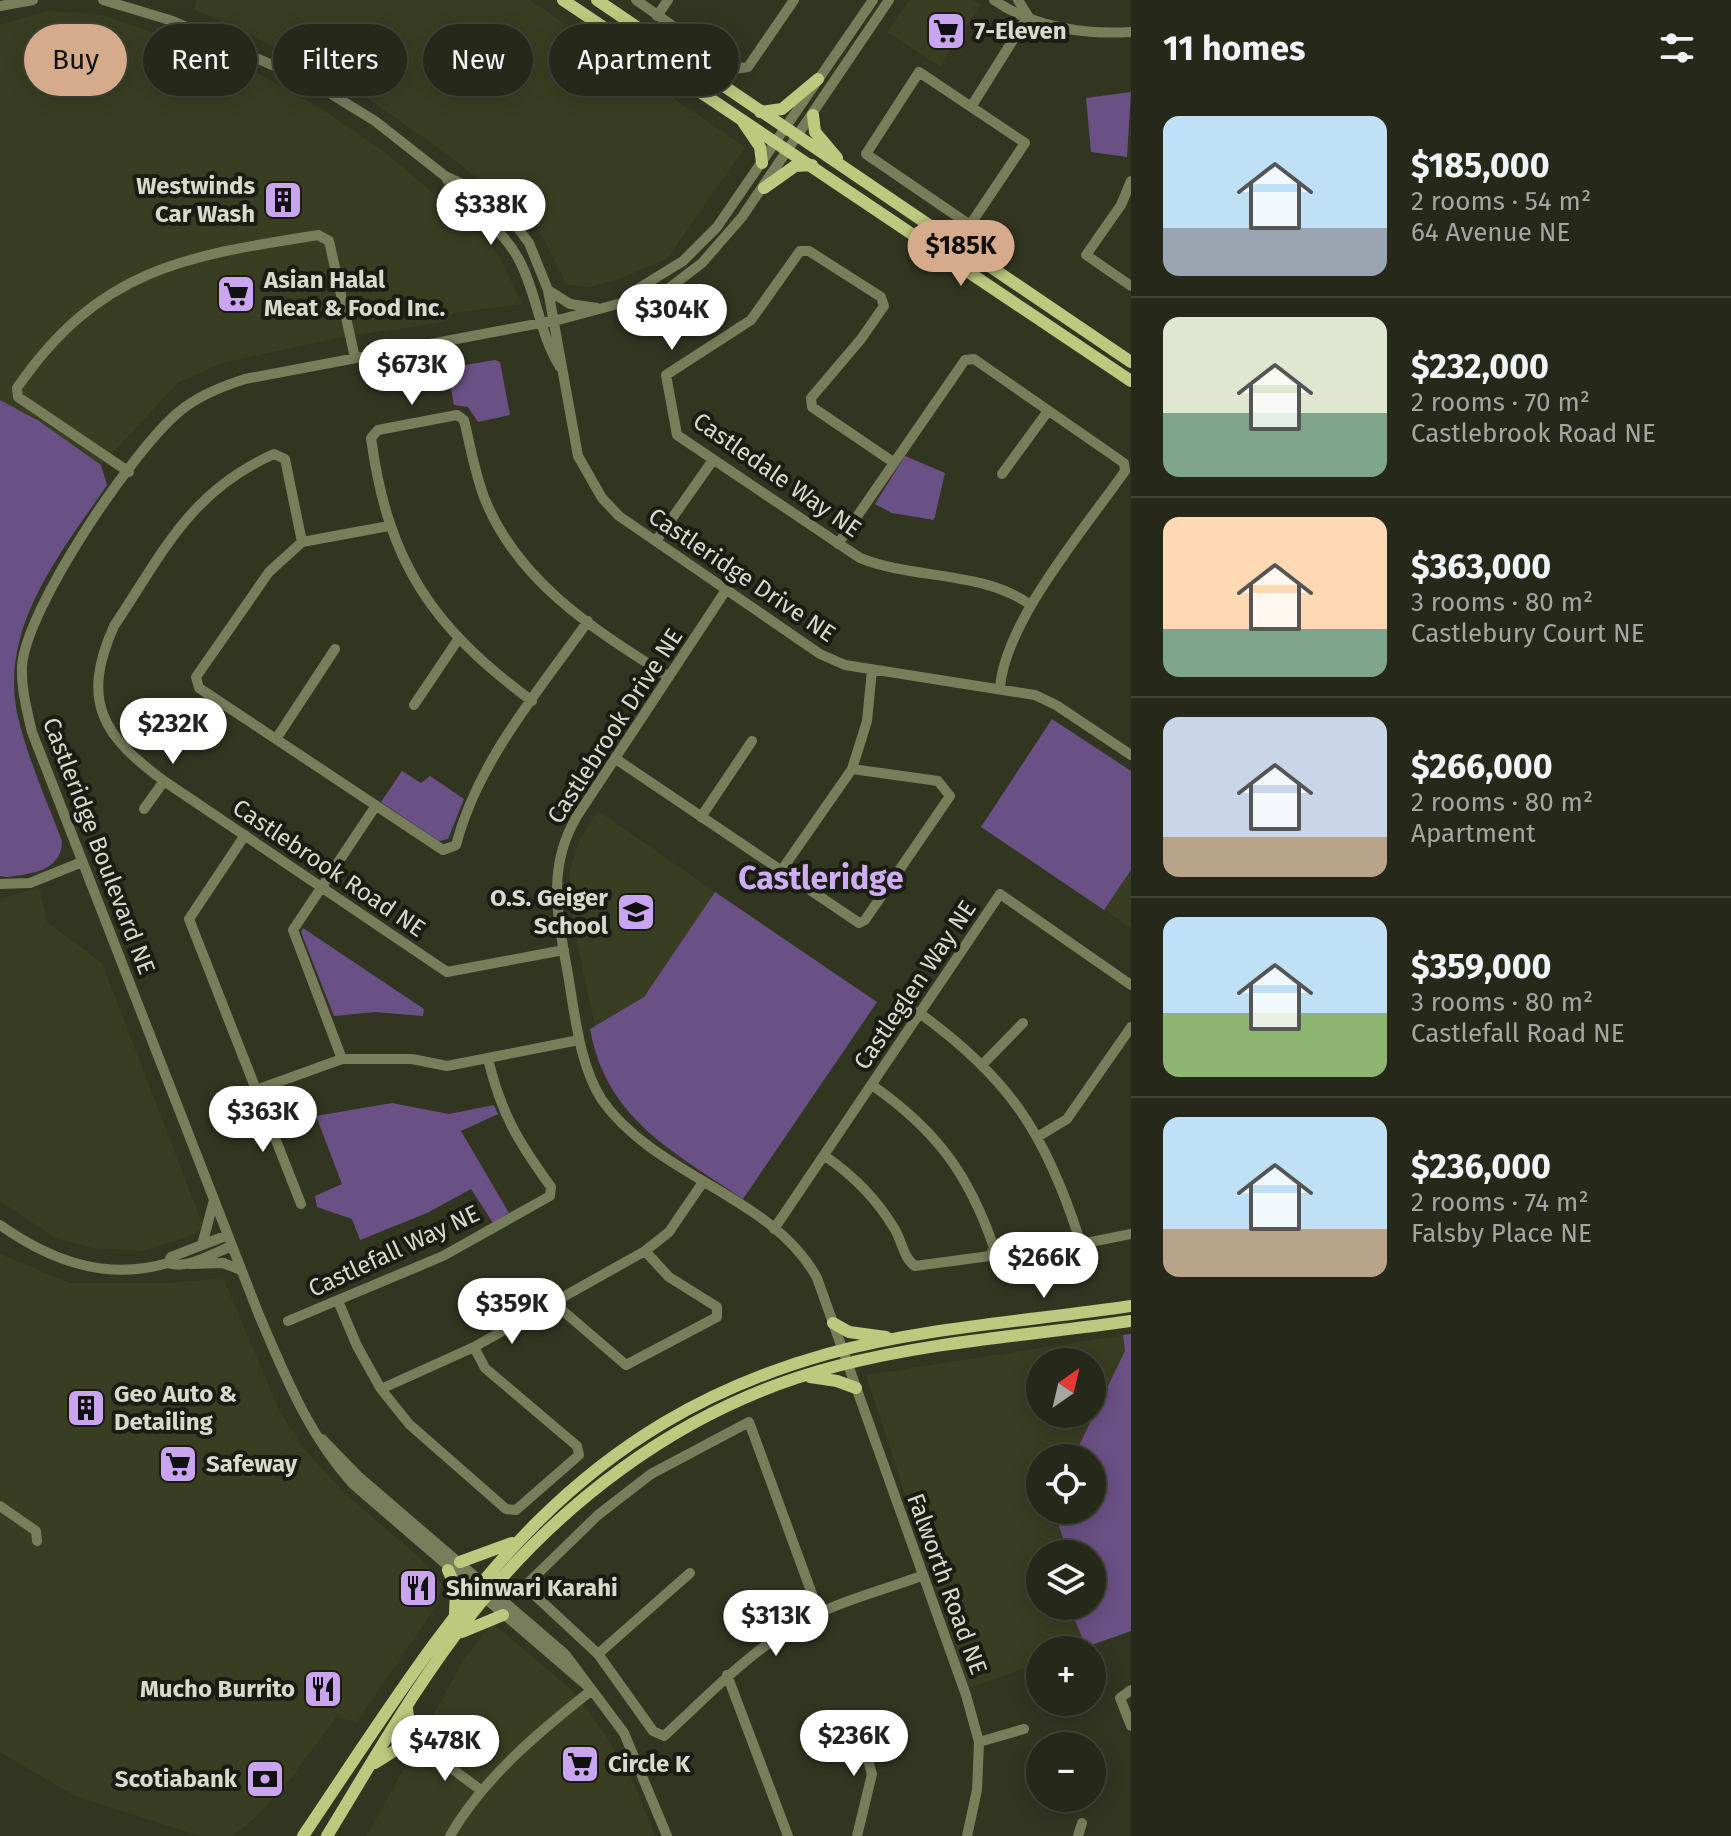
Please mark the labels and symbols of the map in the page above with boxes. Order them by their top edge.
supermarket icon: 7-Eleven [925,10,967,52]
place label: 7-Eleven [974,17,1067,45]
place label: Westwinds Car Wash [136,172,255,228]
building icon: Westwinds Car Wash [262,179,304,221]
pin: $338K [435,179,547,247]
pin: $185K [905,220,1017,288]
place label: Asian Halal Meat & Food Inc. [263,266,445,322]
supermarket icon: Asian Halal Meat & Food Inc. [215,273,257,315]
pin: $304K [616,284,728,352]
pin: $673K [356,339,468,407]
street label: Castledale Way NE [688,407,866,543]
street label: Castleridge Drive NE [643,502,841,648]
street label: Castlebrook Drive NE [541,623,689,829]
pin: $232K [117,698,229,766]
street label: Castleridge Boulevard NE [37,714,161,978]
street label: Castlebrook Road NE [227,793,431,943]
district label: Castleridge [738,859,904,897]
place label: O.S. Geiger School [490,884,609,940]
school or university icon: O.S. Geiger School [615,891,657,933]
street label: Castleglen Way NE [848,895,982,1075]
pin: $363K [207,1086,319,1154]
street label: Castlefall Way NE [304,1199,484,1303]
pin: $266K [988,1232,1100,1300]
pin: $359K [456,1278,568,1346]
north arrow [1026,1348,1106,1428]
place label: Geo Auto & Detailing [114,1380,237,1436]
building icon: Geo Auto & Detailing [65,1387,107,1429]
supermarket icon: Safeway [157,1443,199,1485]
place label: Safeway [206,1450,298,1478]
street label: Falworth Road NE [901,1490,993,1678]
restaurant icon: Shinwari Karahi [397,1567,439,1609]
place label: Shinwari Karahi [446,1574,618,1602]
pin: $313K [720,1590,832,1658]
restaurant icon: Mucho Burrito [302,1668,344,1710]
place label: Mucho Burrito [140,1675,295,1703]
pin: $236K [798,1710,910,1778]
pin: $478K [389,1715,501,1783]
supermarket icon: Circle K [559,1743,601,1785]
place label: Circle K [608,1750,691,1778]
bank icon: Scotiabank [244,1758,286,1800]
place label: Scotiabank [115,1765,238,1793]

